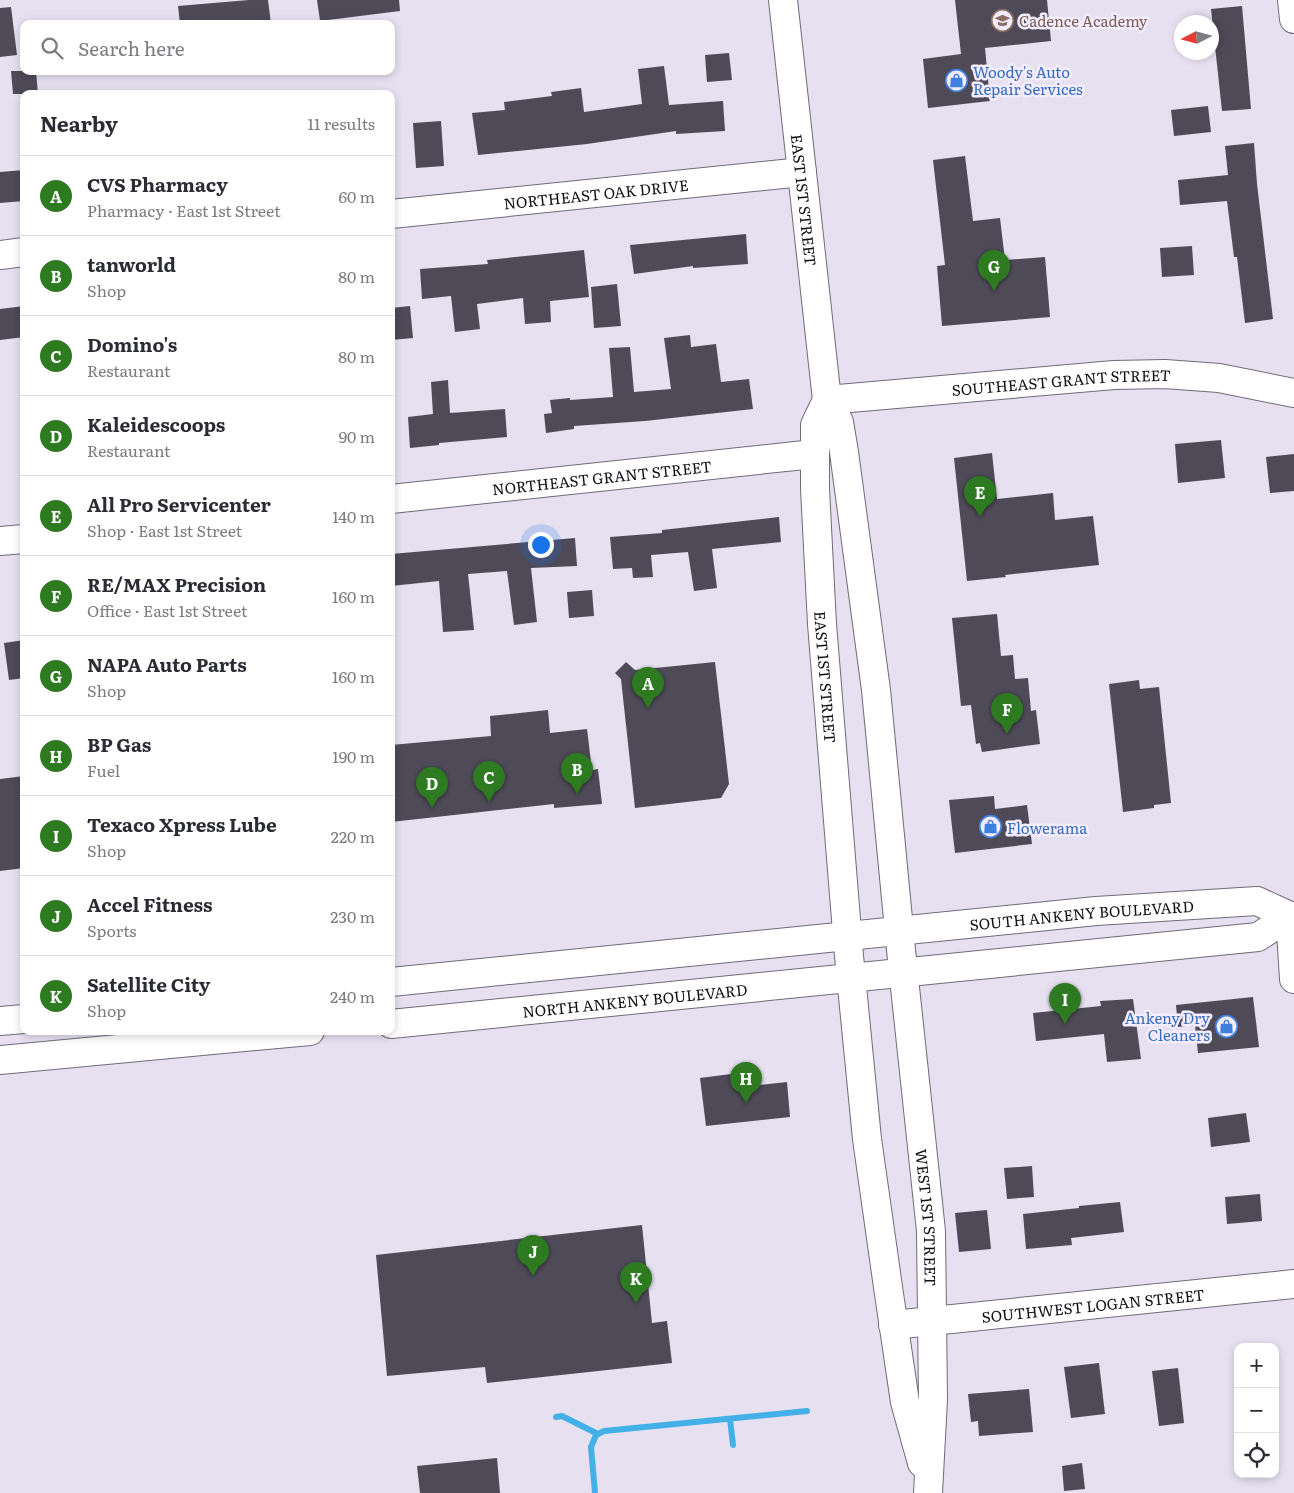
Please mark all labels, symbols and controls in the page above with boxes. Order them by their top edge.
school or university icon: Cadence Academy [991,8,1015,32]
place label: Cadence Academy [1019,9,1148,32]
north arrow [1174,15,1219,60]
search box [20,20,395,75]
icon: search [38,34,66,62]
text: Search here [78,34,185,62]
place label: Woody's Auto Repair Services [973,60,1083,100]
shop icon: Woody's Auto Repair Services [945,68,969,92]
text: Nearby [40,107,118,138]
text: 11 results [307,111,375,135]
street label: EAST 1ST STREET [786,133,824,267]
text: CVS Pharmacy [87,170,228,198]
street label: NORTHEAST OAK DRIVE [502,172,689,214]
text: A [50,184,62,208]
text: 60 m [338,184,375,208]
text: Pharmacy · East 1st Street [87,198,281,222]
text: tanworld [87,250,176,278]
pin: G [978,250,1010,291]
text: B [50,264,62,288]
text: 80 m [338,264,375,288]
text: Shop [87,278,126,302]
text: Domino's [87,330,177,358]
text: C [50,344,62,368]
text: 80 m [338,344,375,368]
text: Restaurant [87,358,171,382]
street label: SOUTHEAST GRANT STREET [951,362,1172,401]
text: Kaleidescoops [87,410,225,438]
text: D [50,424,62,448]
text: 90 m [339,424,375,448]
text: Restaurant [87,438,171,462]
street label: NORTHEAST GRANT STREET [491,453,713,500]
pin: E [964,476,996,517]
text: All Pro Servicenter [87,490,271,518]
text: E [51,504,61,528]
text: 140 m [332,504,375,528]
text: Shop · East 1st Street [87,518,242,542]
your location [528,532,554,558]
text: RE/MAX Precision [87,570,266,598]
text: F [51,584,61,608]
text: 160 m [332,584,375,608]
text: Office · East 1st Street [87,598,247,622]
street label: EAST 1ST STREET [810,610,843,744]
text: NAPA Auto Parts [87,650,247,678]
text: G [50,664,62,688]
text: 160 m [332,664,375,688]
pin: A [632,667,664,708]
text: Shop [87,678,126,702]
pin: F [991,693,1023,734]
text: BP Gas [87,730,151,758]
text: H [49,744,63,768]
text: 190 m [332,744,375,768]
pin: B [561,753,593,794]
text: Fuel [87,758,120,782]
pin: C [473,761,505,802]
pin: D [416,767,448,808]
text: Texaco Xpress Lube [87,810,277,838]
shop icon: Flowerama [979,815,1003,839]
place label: Flowerama [1007,816,1088,839]
text: I [53,824,59,848]
text: 220 m [331,824,375,848]
text: Shop [87,838,126,862]
text: Accel Fitness [87,890,213,918]
street label: SOUTH ANKENY BOULEVARD [968,893,1194,935]
text: J [51,904,61,928]
text: 230 m [330,904,375,928]
text: Sports [87,918,137,942]
text: Satellite City [87,970,210,998]
street label: NORTH ANKENY BOULEVARD [521,977,748,1022]
pin: I [1049,983,1081,1024]
text: K [50,984,62,1008]
text: 240 m [330,984,375,1008]
text: Shop [87,998,126,1022]
place label: Ankeny Dry Cleaners [1125,1006,1210,1046]
shop icon: Ankeny Dry Cleaners [1214,1014,1238,1038]
pin: H [730,1062,762,1103]
street label: WEST 1ST STREET [911,1147,943,1286]
pin: J [517,1235,549,1276]
pin: K [620,1262,652,1303]
street label: SOUTHWEST LOGAN STREET [980,1282,1206,1327]
map controls [1234,1343,1279,1478]
button: + [1234,1343,1279,1388]
button: − [1234,1388,1279,1433]
button: locate [1234,1433,1279,1478]

